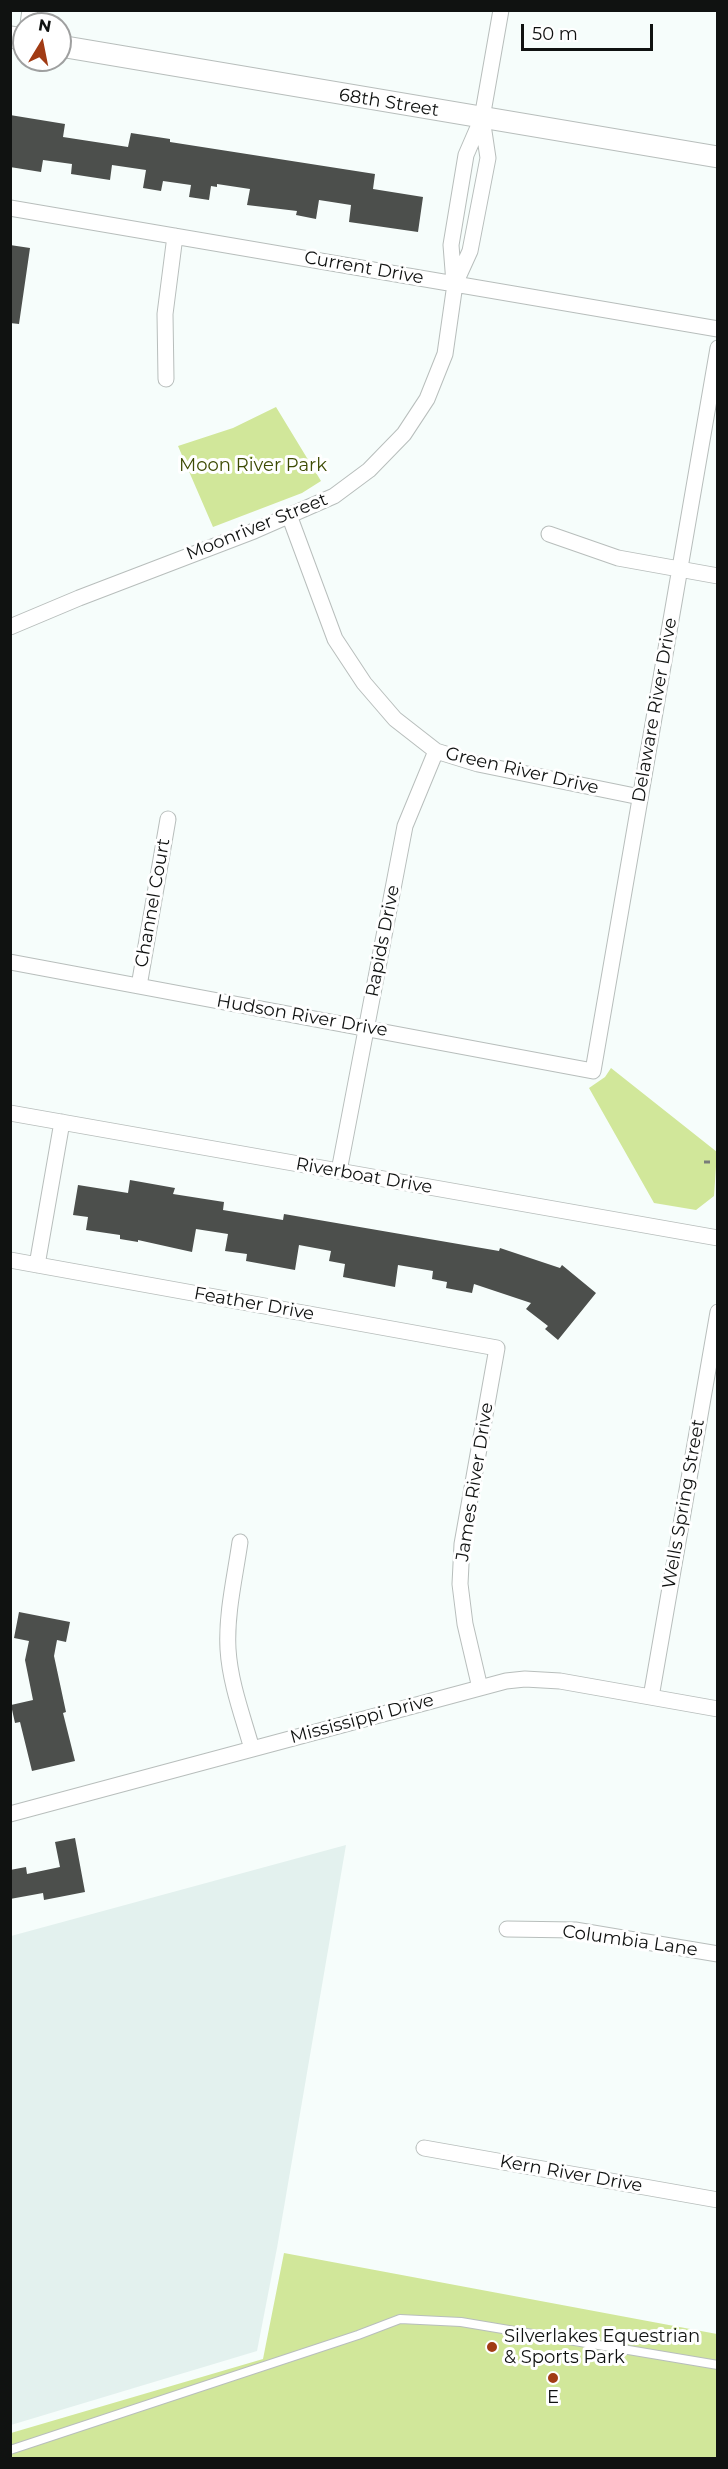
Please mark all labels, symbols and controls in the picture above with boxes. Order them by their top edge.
north arrow [12,12,72,72]
scale bar [524,12,656,50]
text: N [37,15,53,36]
text: 50 m [532,23,578,45]
street label: 68th Street [337,84,441,122]
street label: Current Drive [303,247,425,289]
park label: Moon River Park [179,455,327,477]
street label: Moonriver Street [183,489,331,565]
street label: Delaware River Drive [628,616,682,804]
street label: Green River Drive [443,743,601,799]
street label: Channel Court [131,837,175,969]
street label: Rapids Drive [362,883,404,999]
street label: Hudson River Drive [215,990,389,1042]
street label: Riverboat Drive [294,1153,434,1199]
street label: Feather Drive [192,1283,316,1325]
street label: James River Drive [452,1401,498,1563]
street label: Wells Spring Street [658,1417,710,1591]
street label: Mississippi Drive [288,1689,436,1749]
street label: Columbia Lane [561,1921,699,1961]
street label: Kern River Drive [498,2151,644,2197]
place label: Silverlakes Equestrian & Sports Park [504,2326,700,2368]
marker: Silverlakes Equestrian & Sports Park [485,2340,499,2354]
marker: E [546,2371,560,2385]
place label: E [547,2387,559,2409]

